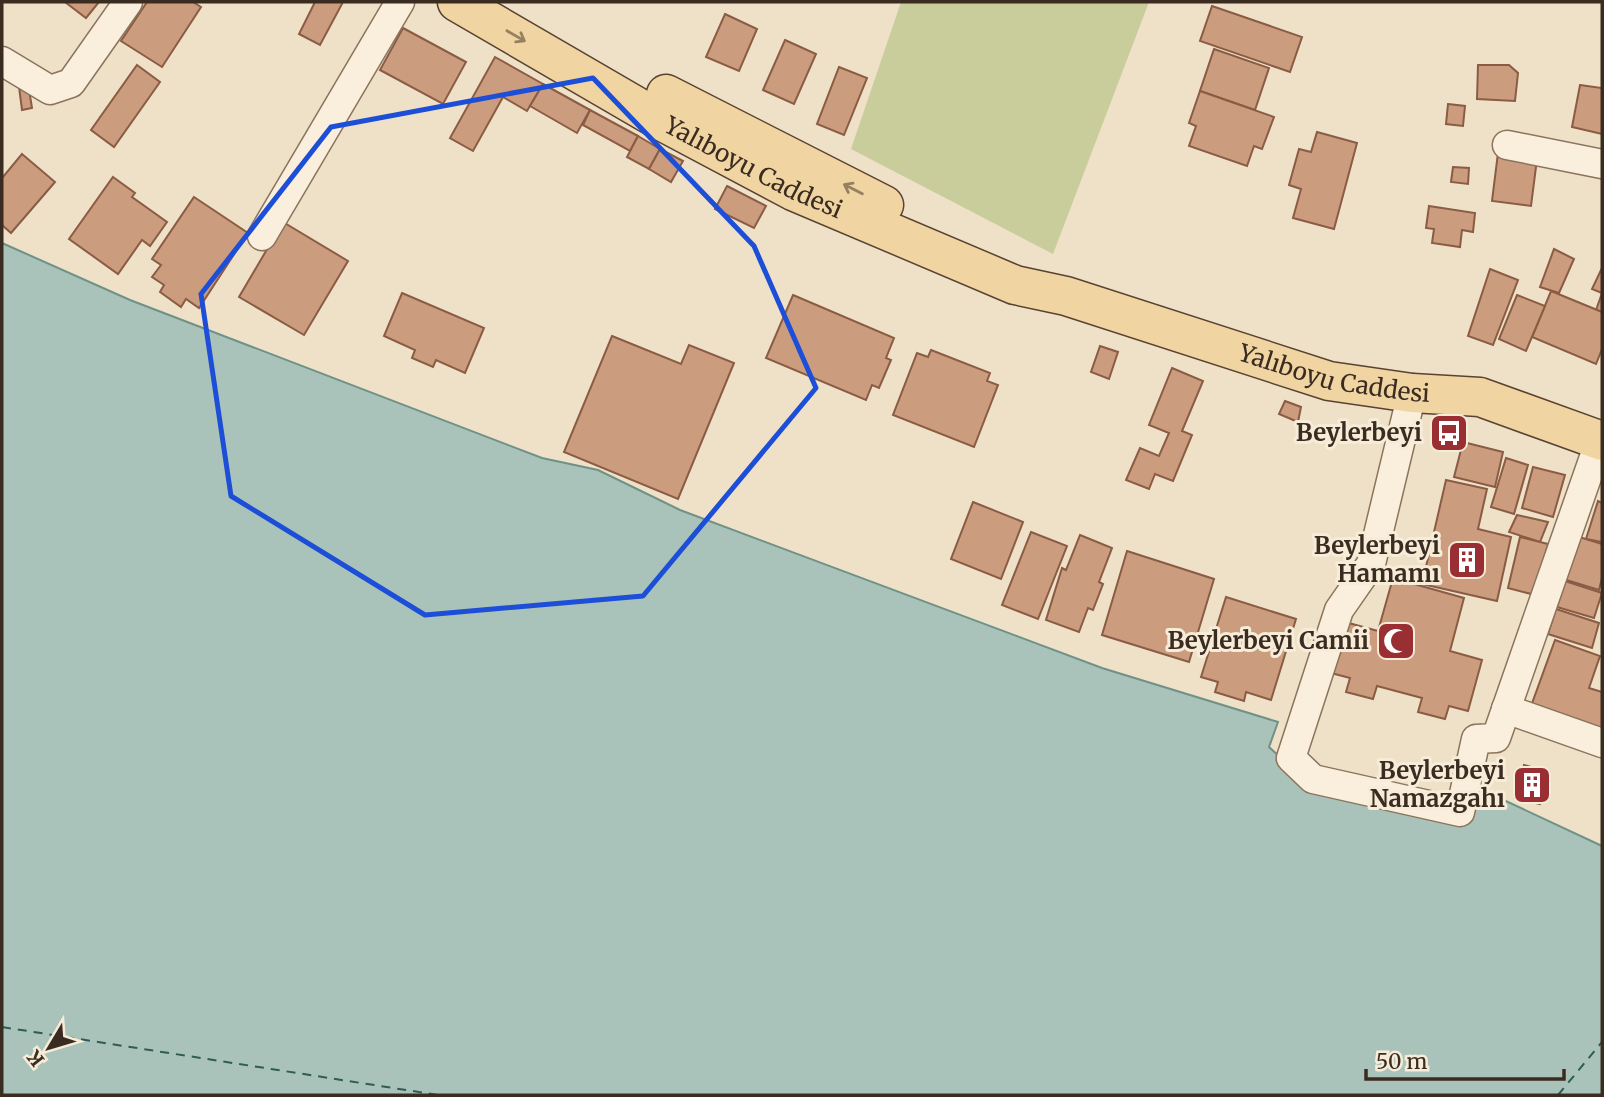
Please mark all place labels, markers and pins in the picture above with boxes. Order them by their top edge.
bus stop icon: Beylerbeyi [1428,412,1470,454]
place label: Beylerbeyi [1296,417,1422,448]
place label: Beylerbeyi Hamamı [1314,530,1440,589]
building icon: Beylerbeyi Hamamı [1446,539,1488,581]
mosque icon: Beylerbeyi Camii [1375,620,1417,662]
place label: Beylerbeyi Camii [1167,625,1369,656]
place label: Beylerbeyi Namazgahı [1370,755,1505,814]
building icon: Beylerbeyi Namazgahı [1511,764,1553,806]

